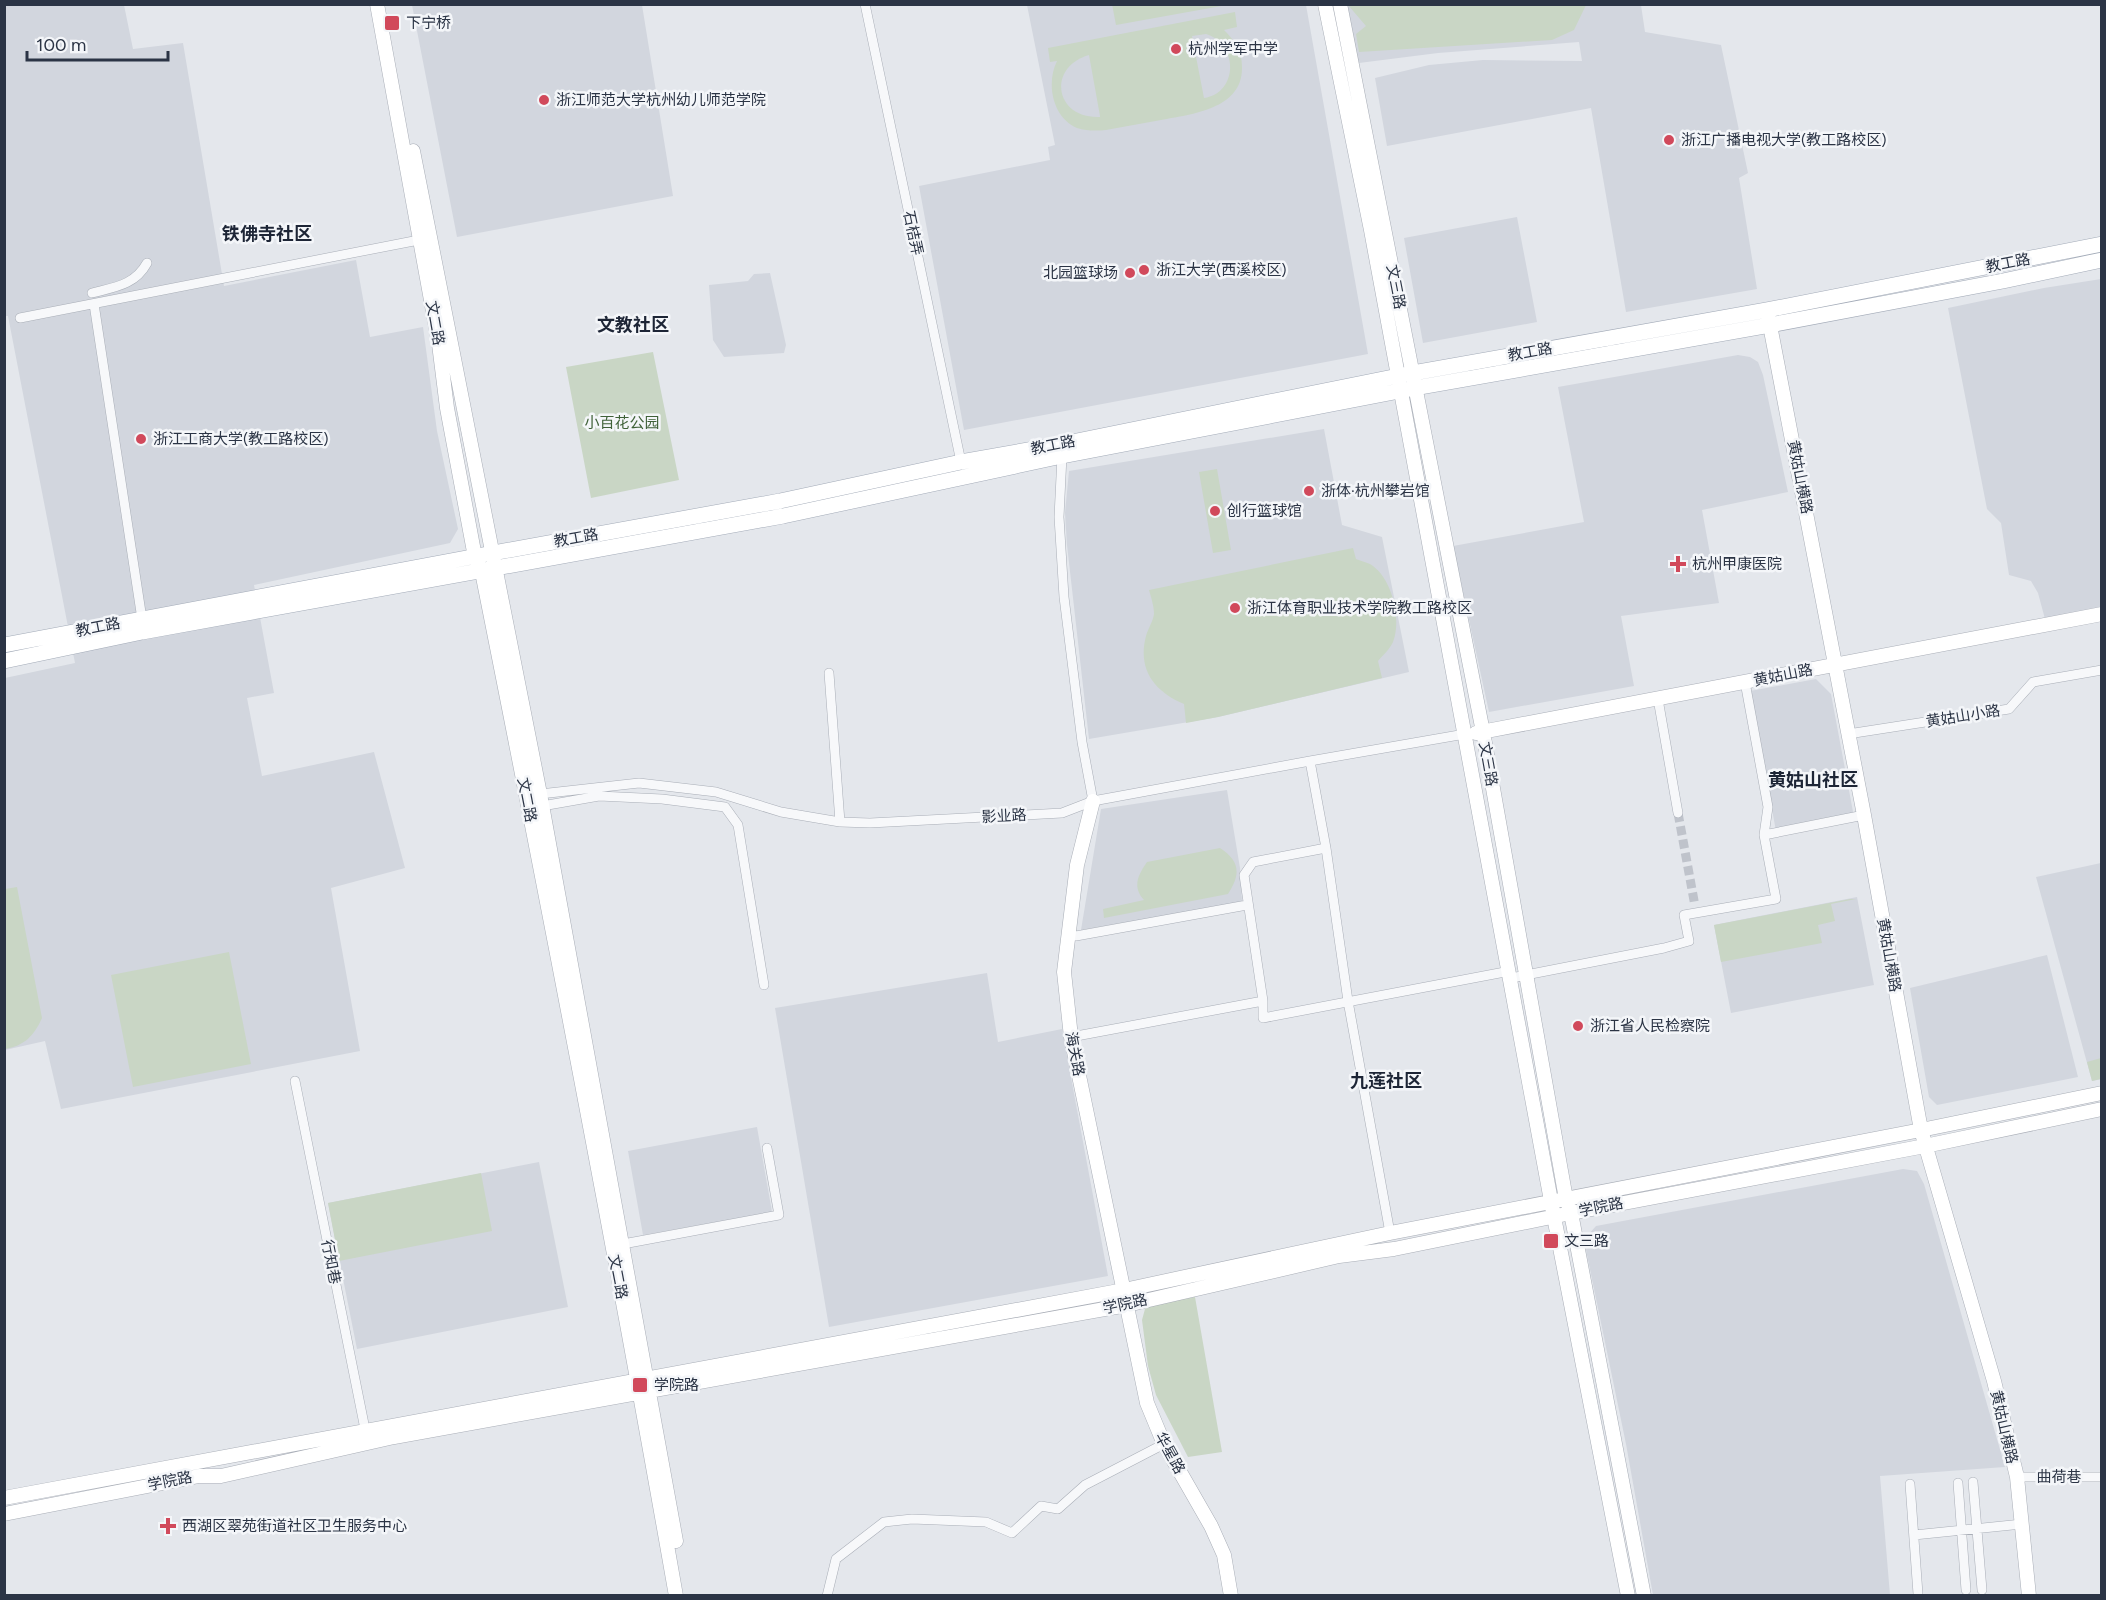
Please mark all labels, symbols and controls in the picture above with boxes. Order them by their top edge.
marker: 下宁桥 [383,14,401,32]
place label: 下宁桥 [406,14,451,32]
scale bar [27,24,168,62]
text: 100 m [36,34,86,56]
place label: 杭州学军中学 [1188,40,1278,58]
marker: 杭州学军中学 [1169,42,1183,56]
place label: 浙江师范大学杭州幼儿师范学院 [556,91,766,109]
marker: 浙江师范大学杭州幼儿师范学院 [537,93,551,107]
place label: 浙江广播电视大学(教工路校区) [1681,131,1887,149]
marker: 浙江广播电视大学(教工路校区) [1662,133,1676,147]
street label: 石桔弄 [900,209,926,257]
district label: 铁佛寺社区 [222,223,312,245]
street label: 教工路 [1984,250,2032,276]
place label: 浙江大学(西溪校区) [1156,261,1287,279]
marker: 浙江大学(西溪校区) [1137,263,1151,277]
street label: 文三路 [1383,263,1409,311]
place label: 北园篮球场 [1043,264,1118,282]
marker: 北园篮球场 [1123,266,1137,280]
street label: 文二路 [422,299,448,347]
district label: 文教社区 [597,314,669,336]
street label: 教工路 [1506,339,1554,365]
park label: 小百花公园 [584,414,660,432]
place label: 浙江工商大学(教工路校区) [153,430,329,448]
marker: 浙江工商大学(教工路校区) [134,432,148,446]
street label: 教工路 [1029,432,1077,458]
street label: 黄姑山横路 [1784,438,1816,516]
place label: 浙体·杭州攀岩馆 [1321,482,1430,500]
marker: 浙体·杭州攀岩馆 [1302,484,1316,498]
place label: 创行篮球馆 [1227,502,1302,520]
marker: 创行篮球馆 [1208,504,1222,518]
street label: 教工路 [552,525,600,551]
marker: 杭州甲康医院 [1669,555,1687,573]
place label: 杭州甲康医院 [1692,555,1782,573]
place label: 浙江体育职业技术学院教工路校区 [1247,599,1472,617]
marker: 浙江体育职业技术学院教工路校区 [1228,601,1242,615]
street label: 教工路 [74,614,122,640]
street label: 黄姑山路 [1752,660,1814,690]
street label: 黄姑山小路 [1925,701,2001,731]
street label: 文三路 [1475,740,1501,788]
district label: 黄姑山社区 [1768,769,1858,791]
street label: 文二路 [514,776,540,824]
street label: 影业路 [981,806,1027,826]
street label: 黄姑山横路 [1874,916,1904,994]
place label: 浙江省人民检察院 [1590,1017,1710,1035]
marker: 浙江省人民检察院 [1571,1019,1585,1033]
street label: 海关路 [1062,1030,1088,1078]
district label: 九莲社区 [1350,1070,1422,1092]
street label: 学院路 [1577,1194,1625,1220]
marker: 文三路 [1542,1232,1560,1250]
place label: 文三路 [1564,1232,1609,1250]
street label: 行知巷 [318,1238,344,1286]
street label: 文二路 [605,1253,631,1301]
street label: 学院路 [1101,1291,1149,1317]
marker: 学院路 [631,1376,649,1394]
place label: 学院路 [654,1376,699,1394]
street label: 黄姑山横路 [1987,1388,2021,1466]
street label: 华星路 [1151,1429,1189,1477]
street label: 学院路 [146,1468,194,1494]
street label: 曲荷巷 [2036,1468,2082,1486]
marker: 西湖区翠苑街道社区卫生服务中心 [159,1517,177,1535]
place label: 西湖区翠苑街道社区卫生服务中心 [182,1517,407,1535]

